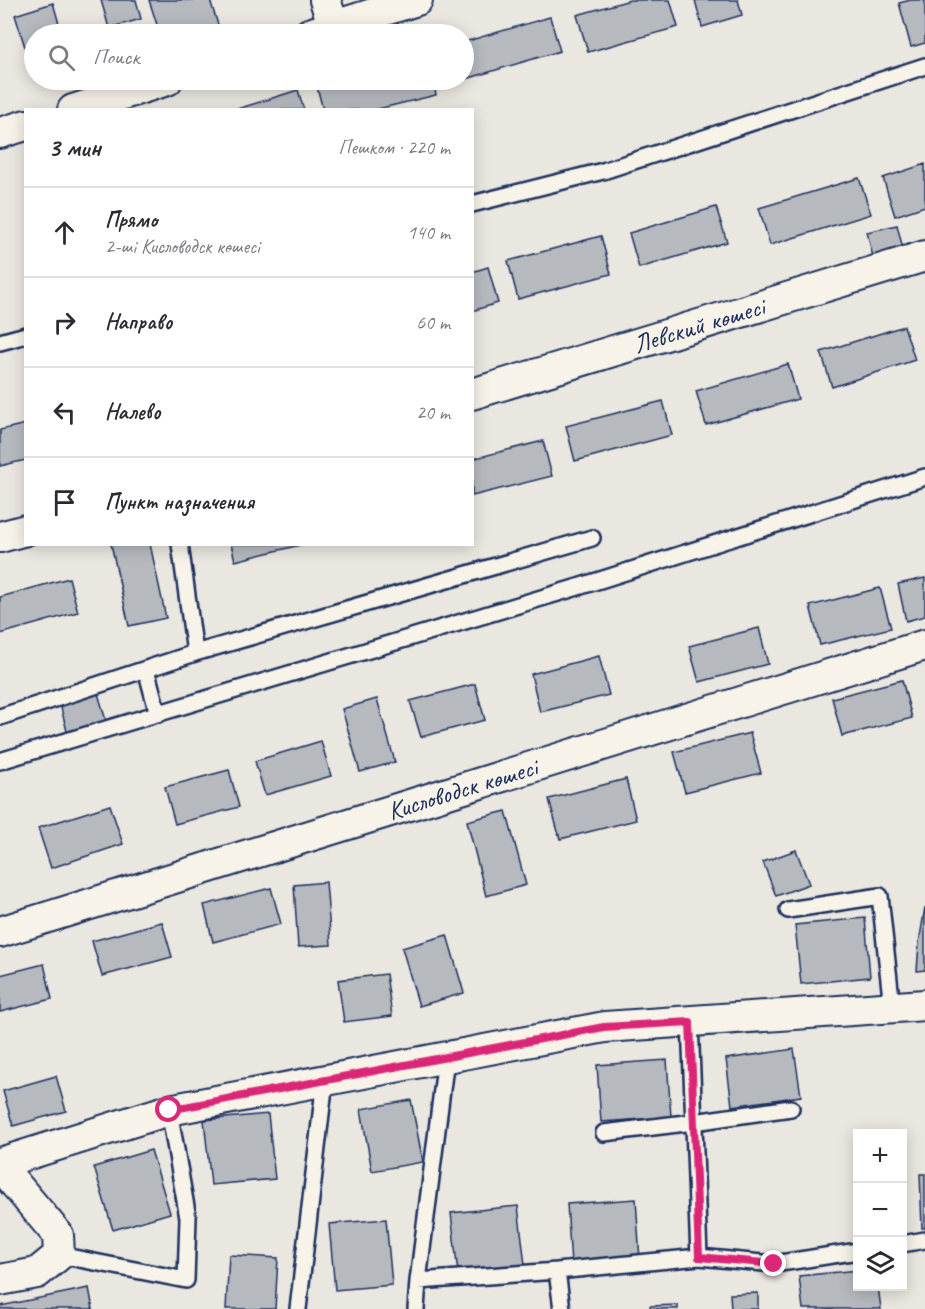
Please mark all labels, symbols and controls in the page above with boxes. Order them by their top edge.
search box [24,24,474,90]
icon: search [45,41,78,74]
text: Поиск [93,43,139,71]
text: 3 мин [48,131,101,164]
text: Пешком · 220 m [338,135,450,160]
text: Прямо [105,206,157,234]
icon: ahead [48,216,81,249]
text: 140 m [407,220,450,245]
text: 2-ші Кисловодск көшесі [105,234,260,259]
street label: Левский көшесі [629,289,771,361]
icon: right [48,306,81,339]
text: Направо [105,308,172,336]
text: 60 m [416,310,450,335]
icon: left [48,396,81,429]
text: Налево [105,398,161,426]
text: 20 m [416,400,450,425]
icon: arrive [48,486,81,519]
text: Пункт назначения [105,488,254,516]
street label: Кисловодск көшесі [384,749,544,828]
route start [155,1096,181,1122]
map controls [853,1129,907,1291]
button: + [853,1129,907,1183]
button: − [853,1183,907,1237]
button: layers [853,1237,907,1291]
route end [760,1250,786,1276]

